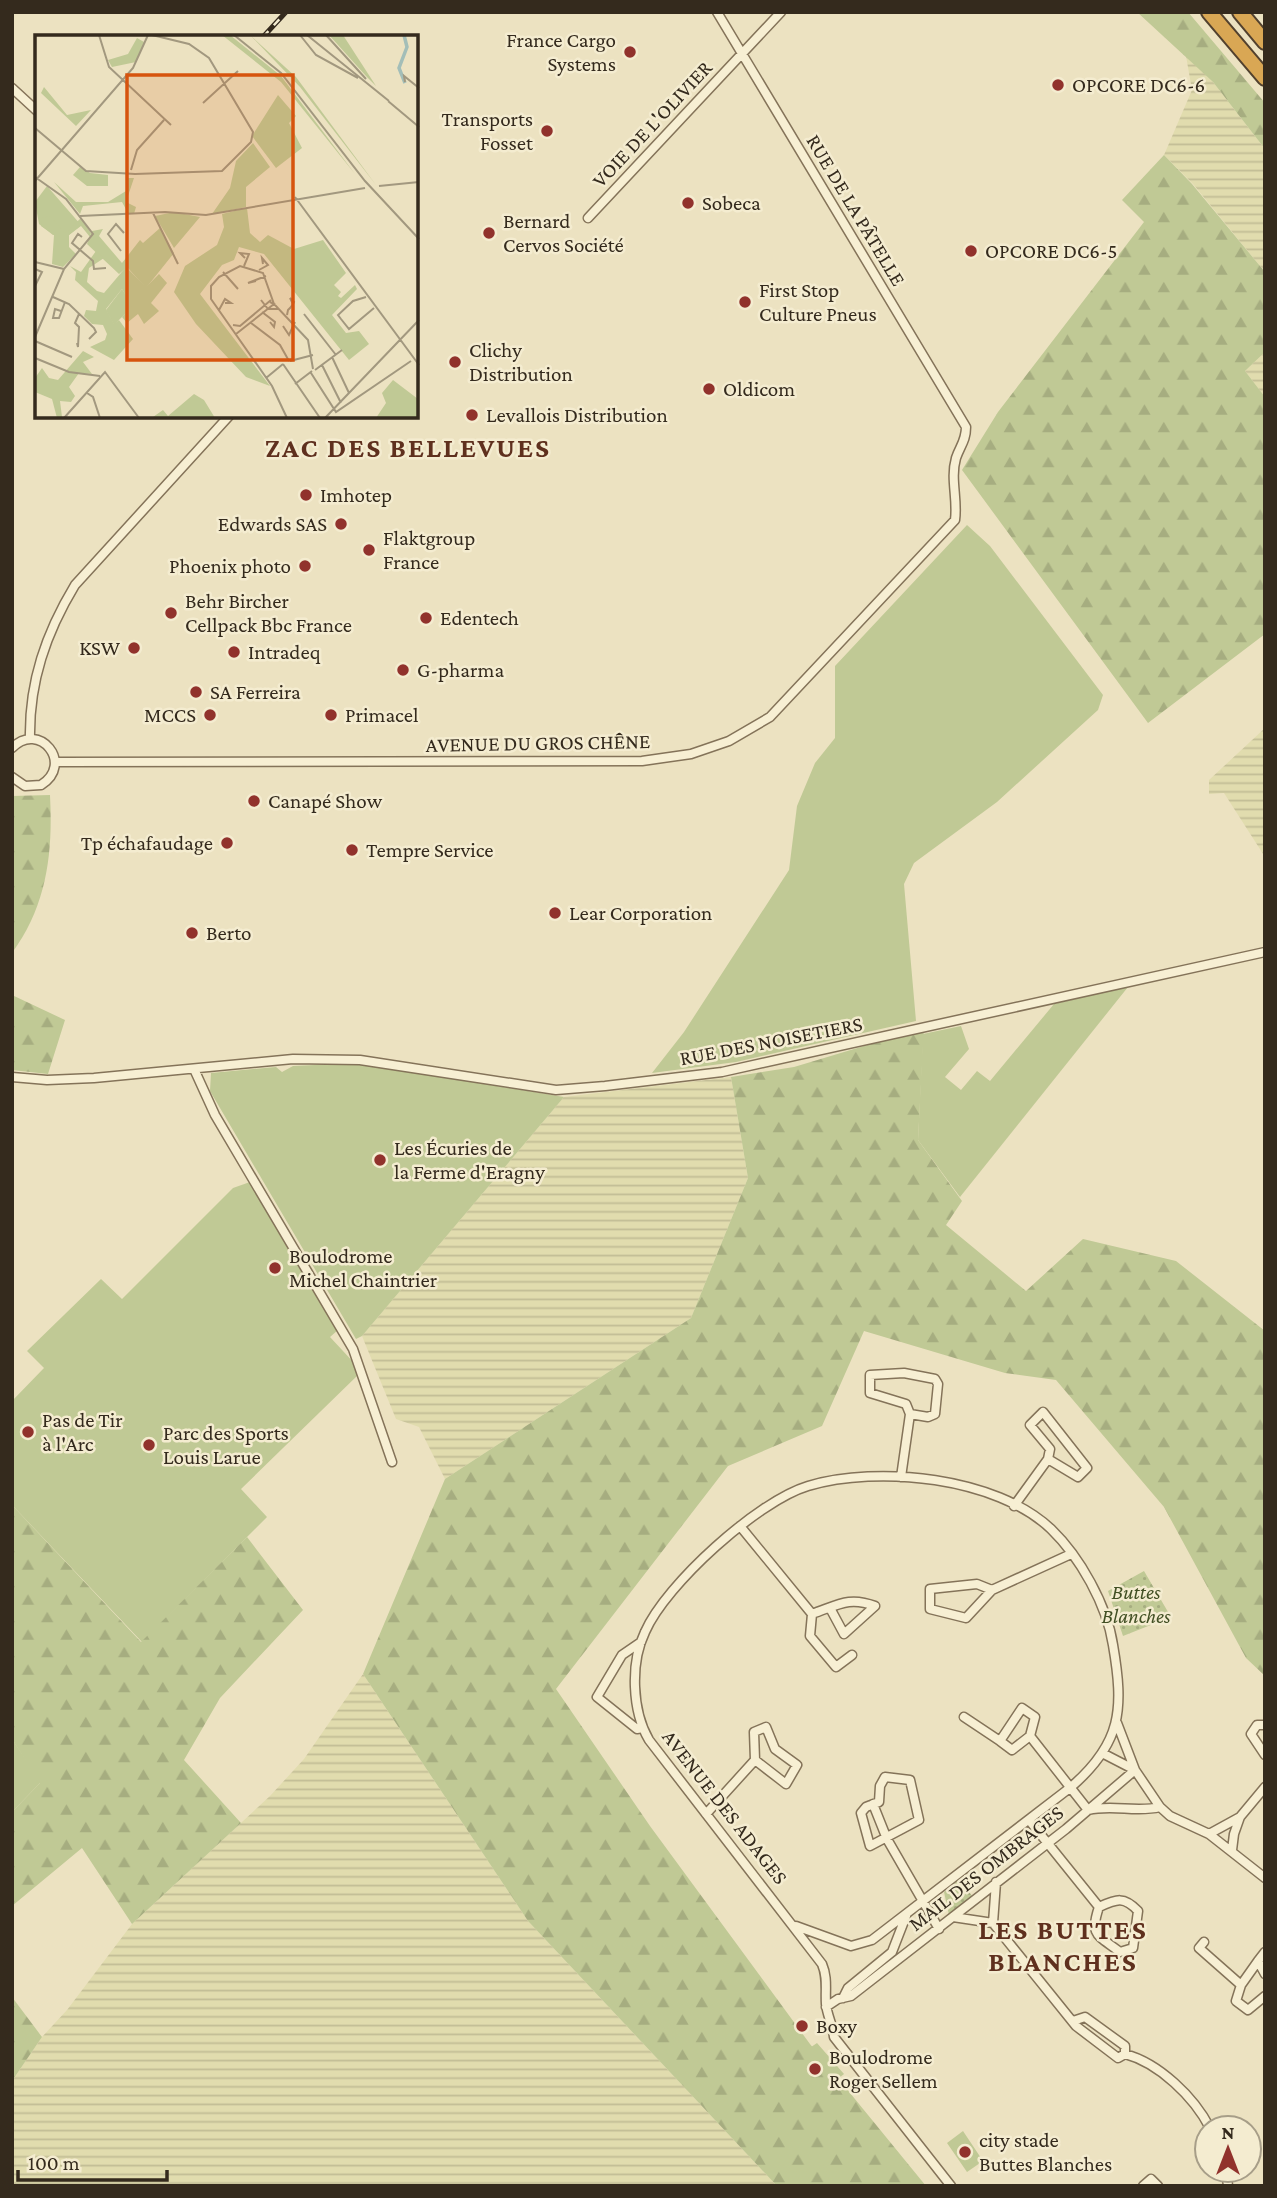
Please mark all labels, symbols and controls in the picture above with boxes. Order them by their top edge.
place label: France Cargo Systems [506,28,616,76]
inset map [35,35,418,418]
marker: France Cargo Systems [622,44,638,60]
street label: VOIE DE L'OLIVIER [587,55,717,192]
place label: OPCORE DC6-6 [1072,73,1205,97]
marker: OPCORE DC6-6 [1050,77,1066,93]
place label: Transports Fosset [441,107,534,155]
marker: Transports Fosset [539,123,555,139]
street label: RUE DE LA PÂTELLE [801,130,911,290]
place label: Sobeca [702,191,761,215]
marker: Sobeca [680,195,696,211]
place label: Bernard Cervos Société [503,209,624,257]
marker: Bernard Cervos Société [481,225,497,241]
place label: OPCORE DC6-5 [985,239,1117,263]
marker: OPCORE DC6-5 [963,243,979,259]
place label: First Stop Culture Pneus [759,278,877,326]
marker: First Stop Culture Pneus [737,294,753,310]
place label: Clichy Distribution [469,338,573,386]
marker: Clichy Distribution [447,354,463,370]
place label: Oldicom [723,377,795,401]
marker: Oldicom [701,381,717,397]
place label: Levallois Distribution [486,403,668,427]
marker: Levallois Distribution [464,407,480,423]
district label: ZAC DES BELLEVUES [265,432,551,463]
place label: Imhotep [320,483,392,507]
marker: Imhotep [298,487,314,503]
place label: Edwards SAS [218,512,327,536]
marker: Edwards SAS [333,516,349,532]
place label: Flaktgroup France [383,526,475,574]
marker: Flaktgroup France [361,542,377,558]
place label: Phoenix photo [169,554,291,578]
marker: Phoenix photo [297,558,313,574]
place label: Behr Bircher Cellpack Bbc France [185,589,352,637]
marker: Behr Bircher Cellpack Bbc France [163,605,179,621]
place label: Edentech [440,606,519,630]
marker: Edentech [418,610,434,626]
place label: KSW [79,636,121,660]
marker: KSW [126,640,142,656]
place label: Intradeq [248,640,321,664]
marker: Intradeq [226,644,242,660]
place label: G-pharma [417,658,504,682]
marker: G-pharma [395,662,411,678]
place label: SA Ferreira [210,680,301,704]
marker: SA Ferreira [188,684,204,700]
place label: MCCS [144,703,196,727]
place label: Primacel [345,703,418,727]
marker: MCCS [202,707,218,723]
marker: Primacel [323,707,339,723]
street label: AVENUE DU GROS CHÊNE [426,729,650,757]
place label: Canapé Show [268,789,383,813]
marker: Canapé Show [246,793,262,809]
place label: Tp échafaudage [81,831,213,855]
marker: Tp échafaudage [219,835,235,851]
place label: Tempre Service [366,838,494,862]
marker: Tempre Service [344,842,360,858]
place label: Lear Corporation [569,901,712,925]
marker: Lear Corporation [547,905,563,921]
place label: Berto [206,921,251,945]
marker: Berto [184,925,200,941]
street label: RUE DES NOISETIERS [678,1012,864,1070]
place label: Les Écuries de la Ferme d'Eragny [394,1136,545,1184]
marker: Les Écuries de la Ferme d'Eragny [372,1152,388,1168]
place label: Boulodrome Michel Chaintrier [289,1244,438,1292]
marker: Boulodrome Michel Chaintrier [267,1260,283,1276]
place label: Pas de Tir à l'Arc [42,1408,123,1456]
place label: Parc des Sports Louis Larue [163,1421,289,1469]
marker: Pas de Tir à l'Arc [20,1424,36,1440]
marker: Parc des Sports Louis Larue [141,1437,157,1453]
park label: Buttes Blanches [1102,1580,1171,1628]
street label: AVENUE DES ADAGES [657,1725,793,1889]
street label: MAIL DES OMBRAGES [904,1800,1068,1936]
district label: LES BUTTES BLANCHES [978,1914,1148,1977]
place label: Boxy [816,2014,857,2038]
marker: Boxy [794,2018,810,2034]
place label: Boulodrome Roger Sellem [829,2045,938,2093]
marker: Boulodrome Roger Sellem [807,2061,823,2077]
north arrow [1193,2114,1263,2184]
text: N [1222,2122,1235,2143]
place label: city stade Buttes Blanches [979,2128,1112,2176]
scale bar [18,2138,166,2182]
marker: city stade Buttes Blanches [957,2144,973,2160]
text: 100 m [28,2151,80,2175]

